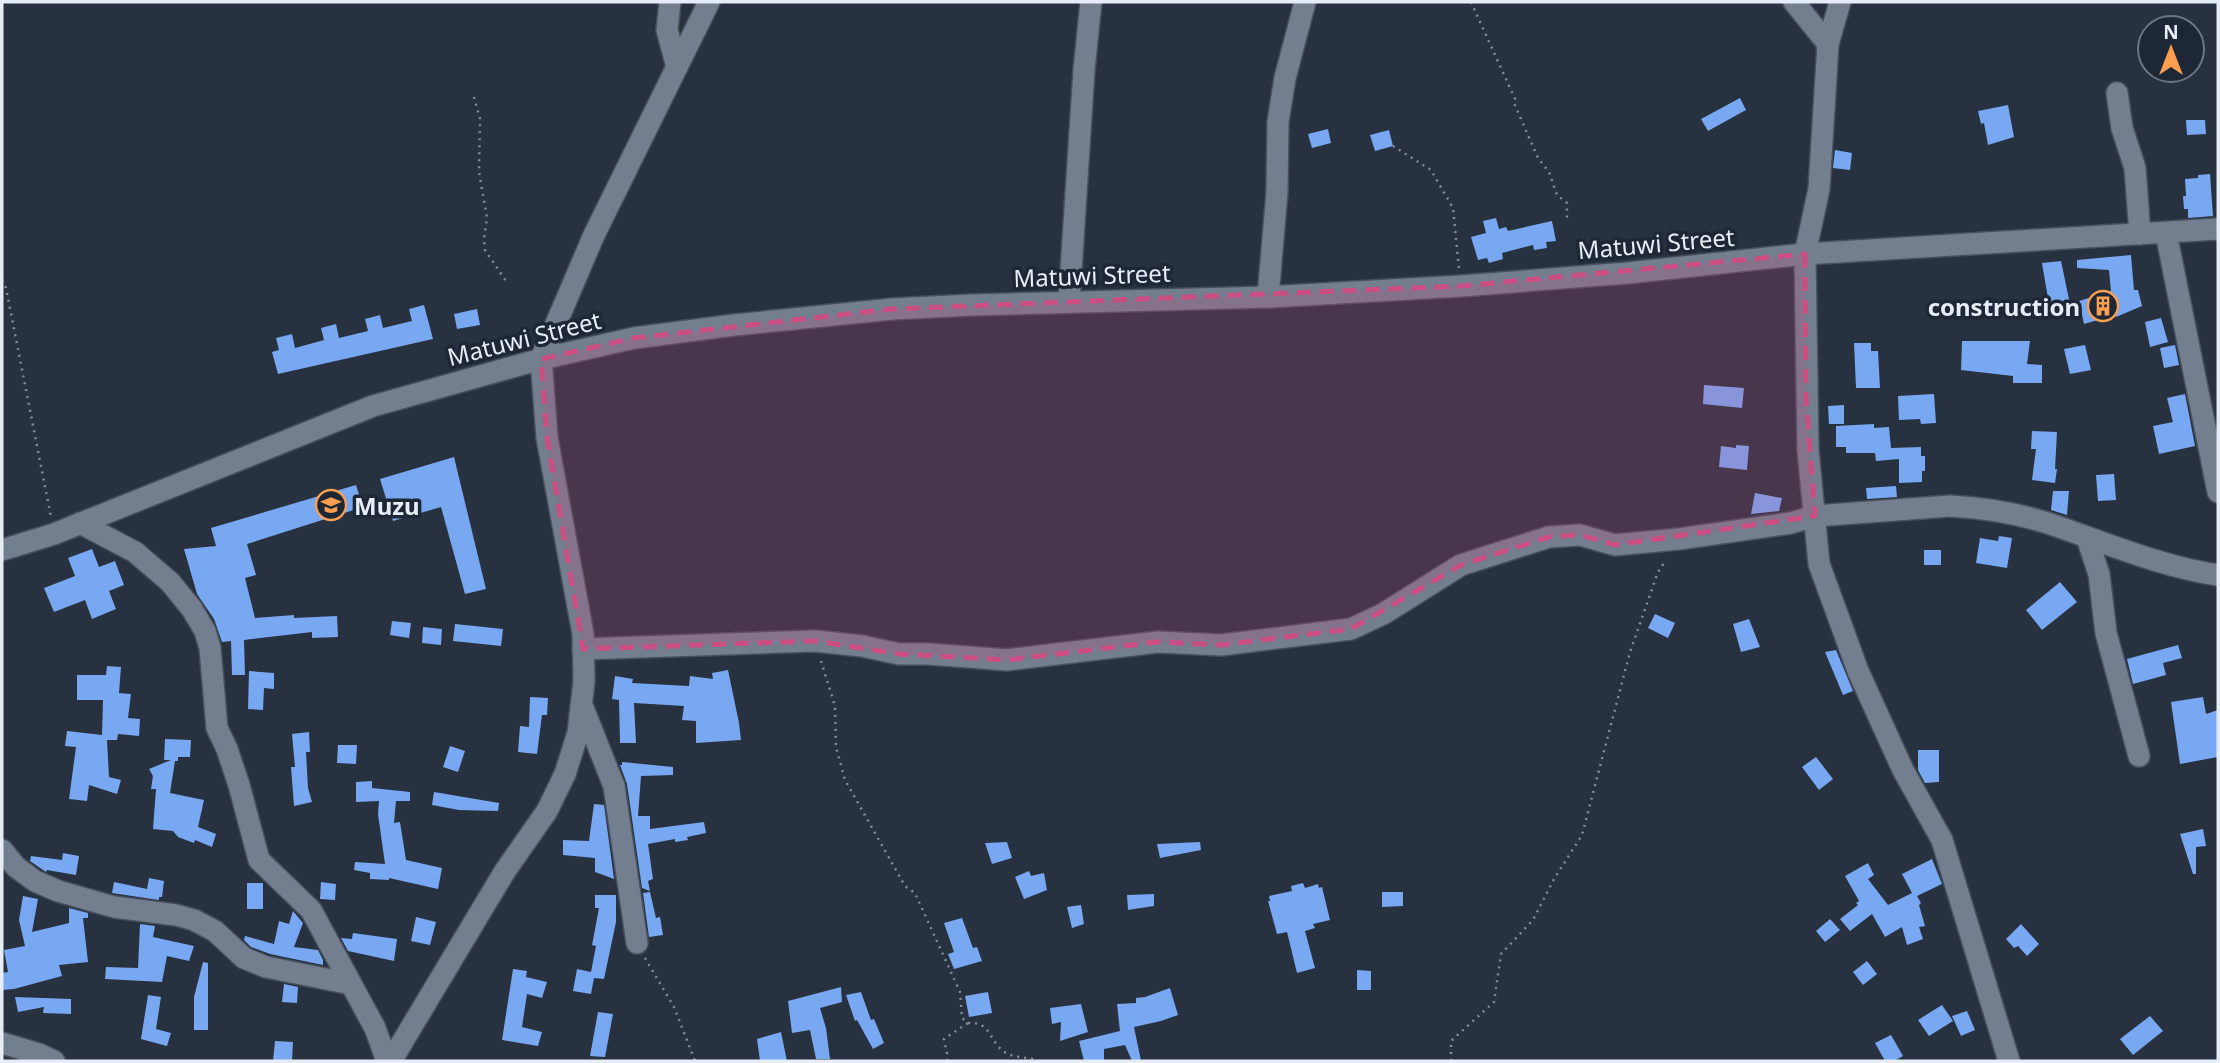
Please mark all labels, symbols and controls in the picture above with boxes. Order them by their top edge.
north arrow [2136,14,2206,84]
text: N [2163,19,2179,45]
street label: Matuwi Street [1576,220,1736,266]
street label: Matuwi Street [1013,256,1171,294]
building icon: construction [2086,289,2120,323]
place label: construction [1928,290,2080,323]
street label: Matuwi Street [444,303,604,373]
school or university icon: Muzu [314,488,348,522]
place label: Muzu [354,489,420,522]

